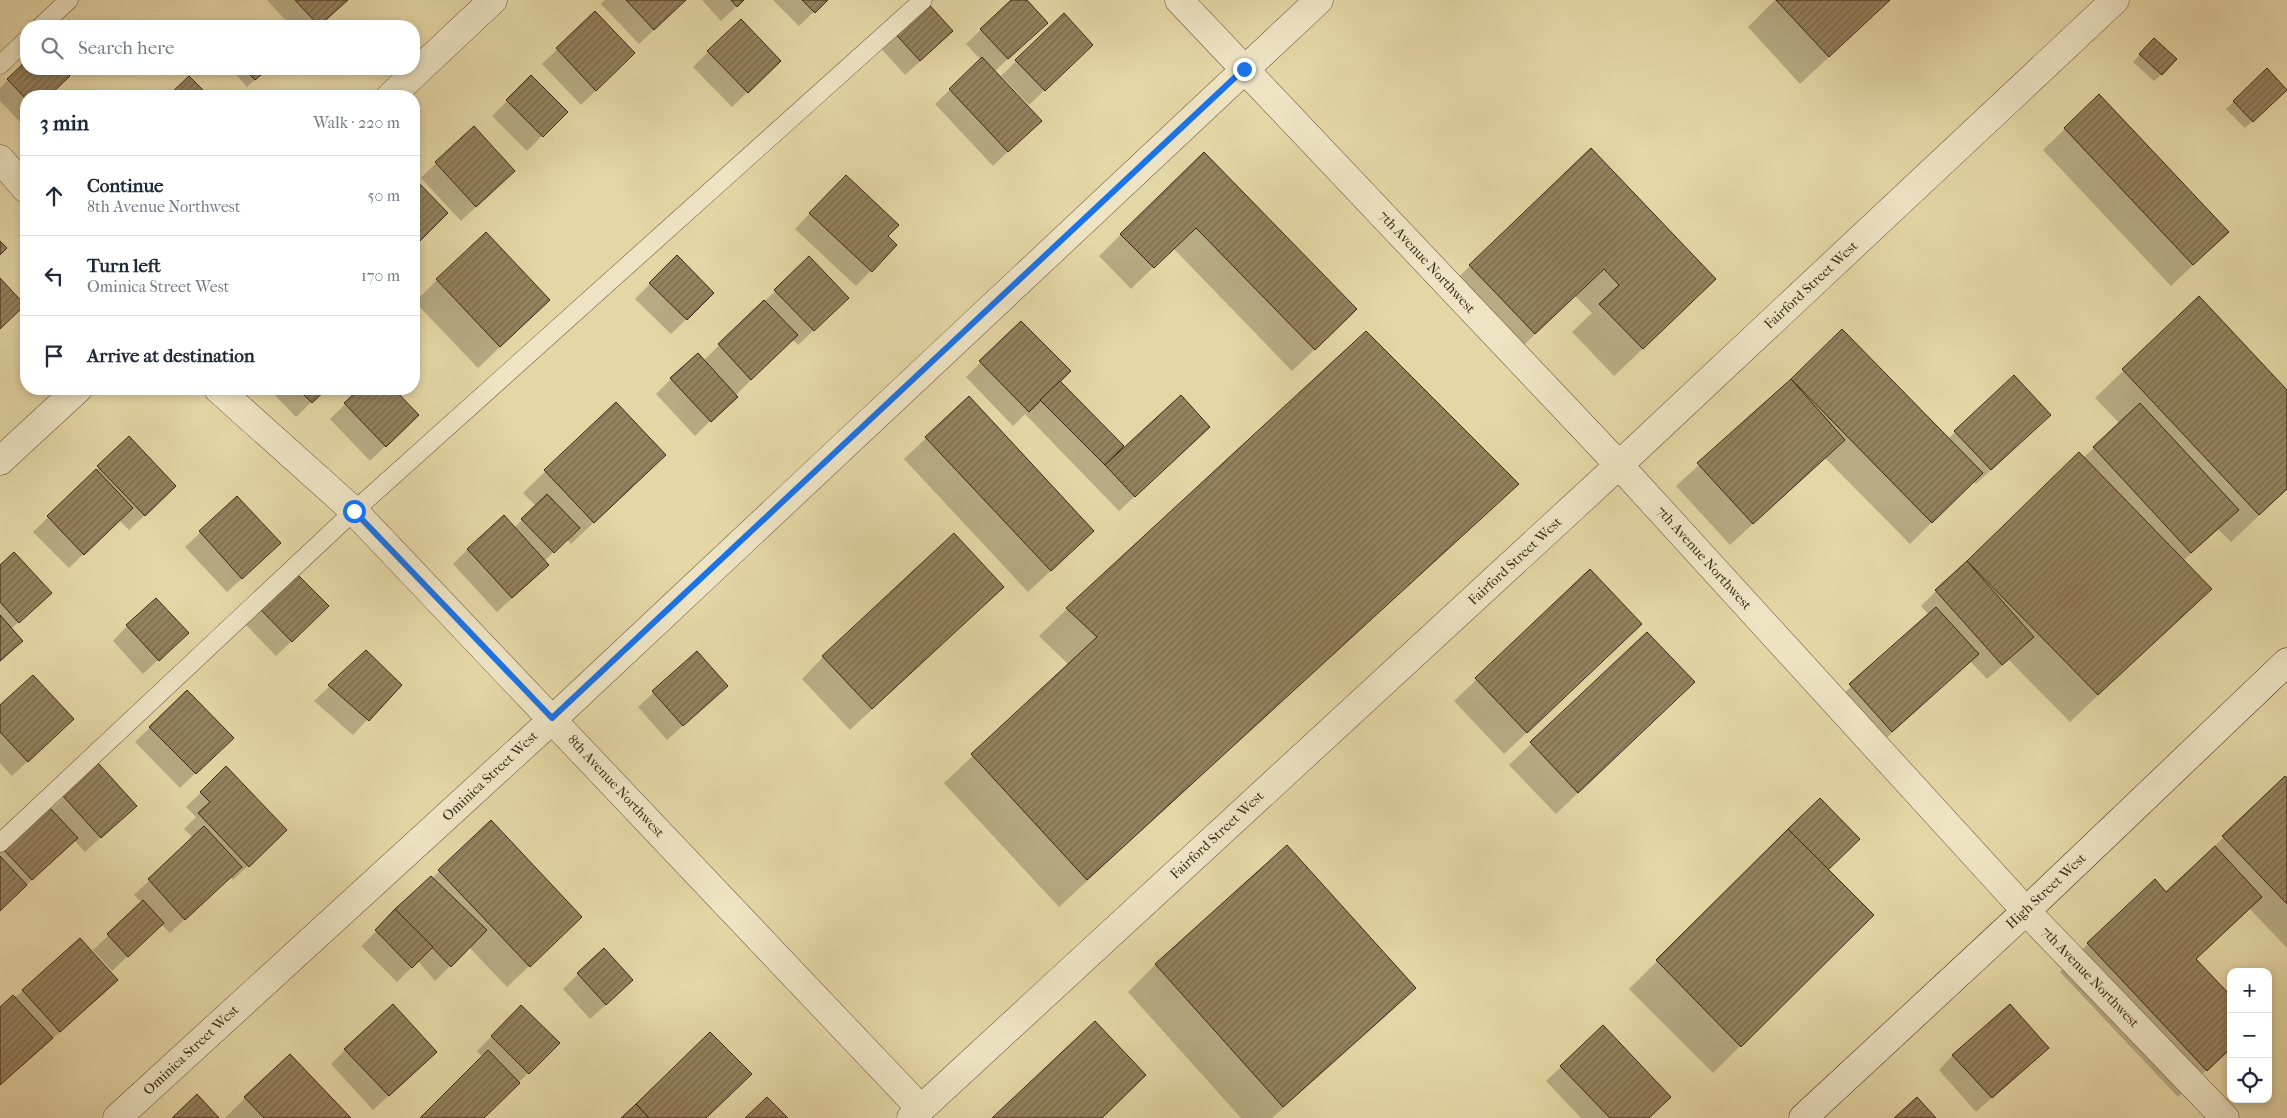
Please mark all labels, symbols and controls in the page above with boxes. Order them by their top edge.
search box [20,20,420,75]
icon: search [38,34,66,62]
text: Search here [78,37,174,59]
route end [1233,58,1256,81]
text: 3 min [40,111,89,135]
text: Walk · 220 m [313,113,400,132]
text: Continue [87,175,163,197]
icon: ahead [40,182,68,210]
text: 50 m [368,186,400,205]
text: 8th Avenue Northwest [87,197,240,216]
street label: 7th Avenue Northwest [1375,207,1479,317]
street label: Fairford Street West [1761,237,1861,333]
text: Turn left [87,255,161,277]
icon: left [40,262,68,290]
text: 170 m [361,266,400,285]
text: Ominica Street West [87,277,229,296]
icon: arrive [40,342,68,370]
text: Arrive at destination [87,345,255,367]
route start [343,500,366,523]
street label: 7th Avenue Northwest [1653,503,1755,613]
street label: Fairford Street West [1465,513,1565,609]
street label: Ominica Street West [439,727,541,825]
street label: 8th Avenue Northwest [564,731,668,841]
street label: Fairford Street West [1167,787,1267,883]
street label: High Street West [2002,850,2090,932]
street label: 7th Avenue Northwest [2037,923,2143,1031]
map controls [2227,968,2272,1103]
button: + [2227,968,2272,1013]
street label: Ominica Street West [140,1001,242,1099]
button: − [2227,1013,2272,1058]
button: locate [2227,1058,2272,1103]

